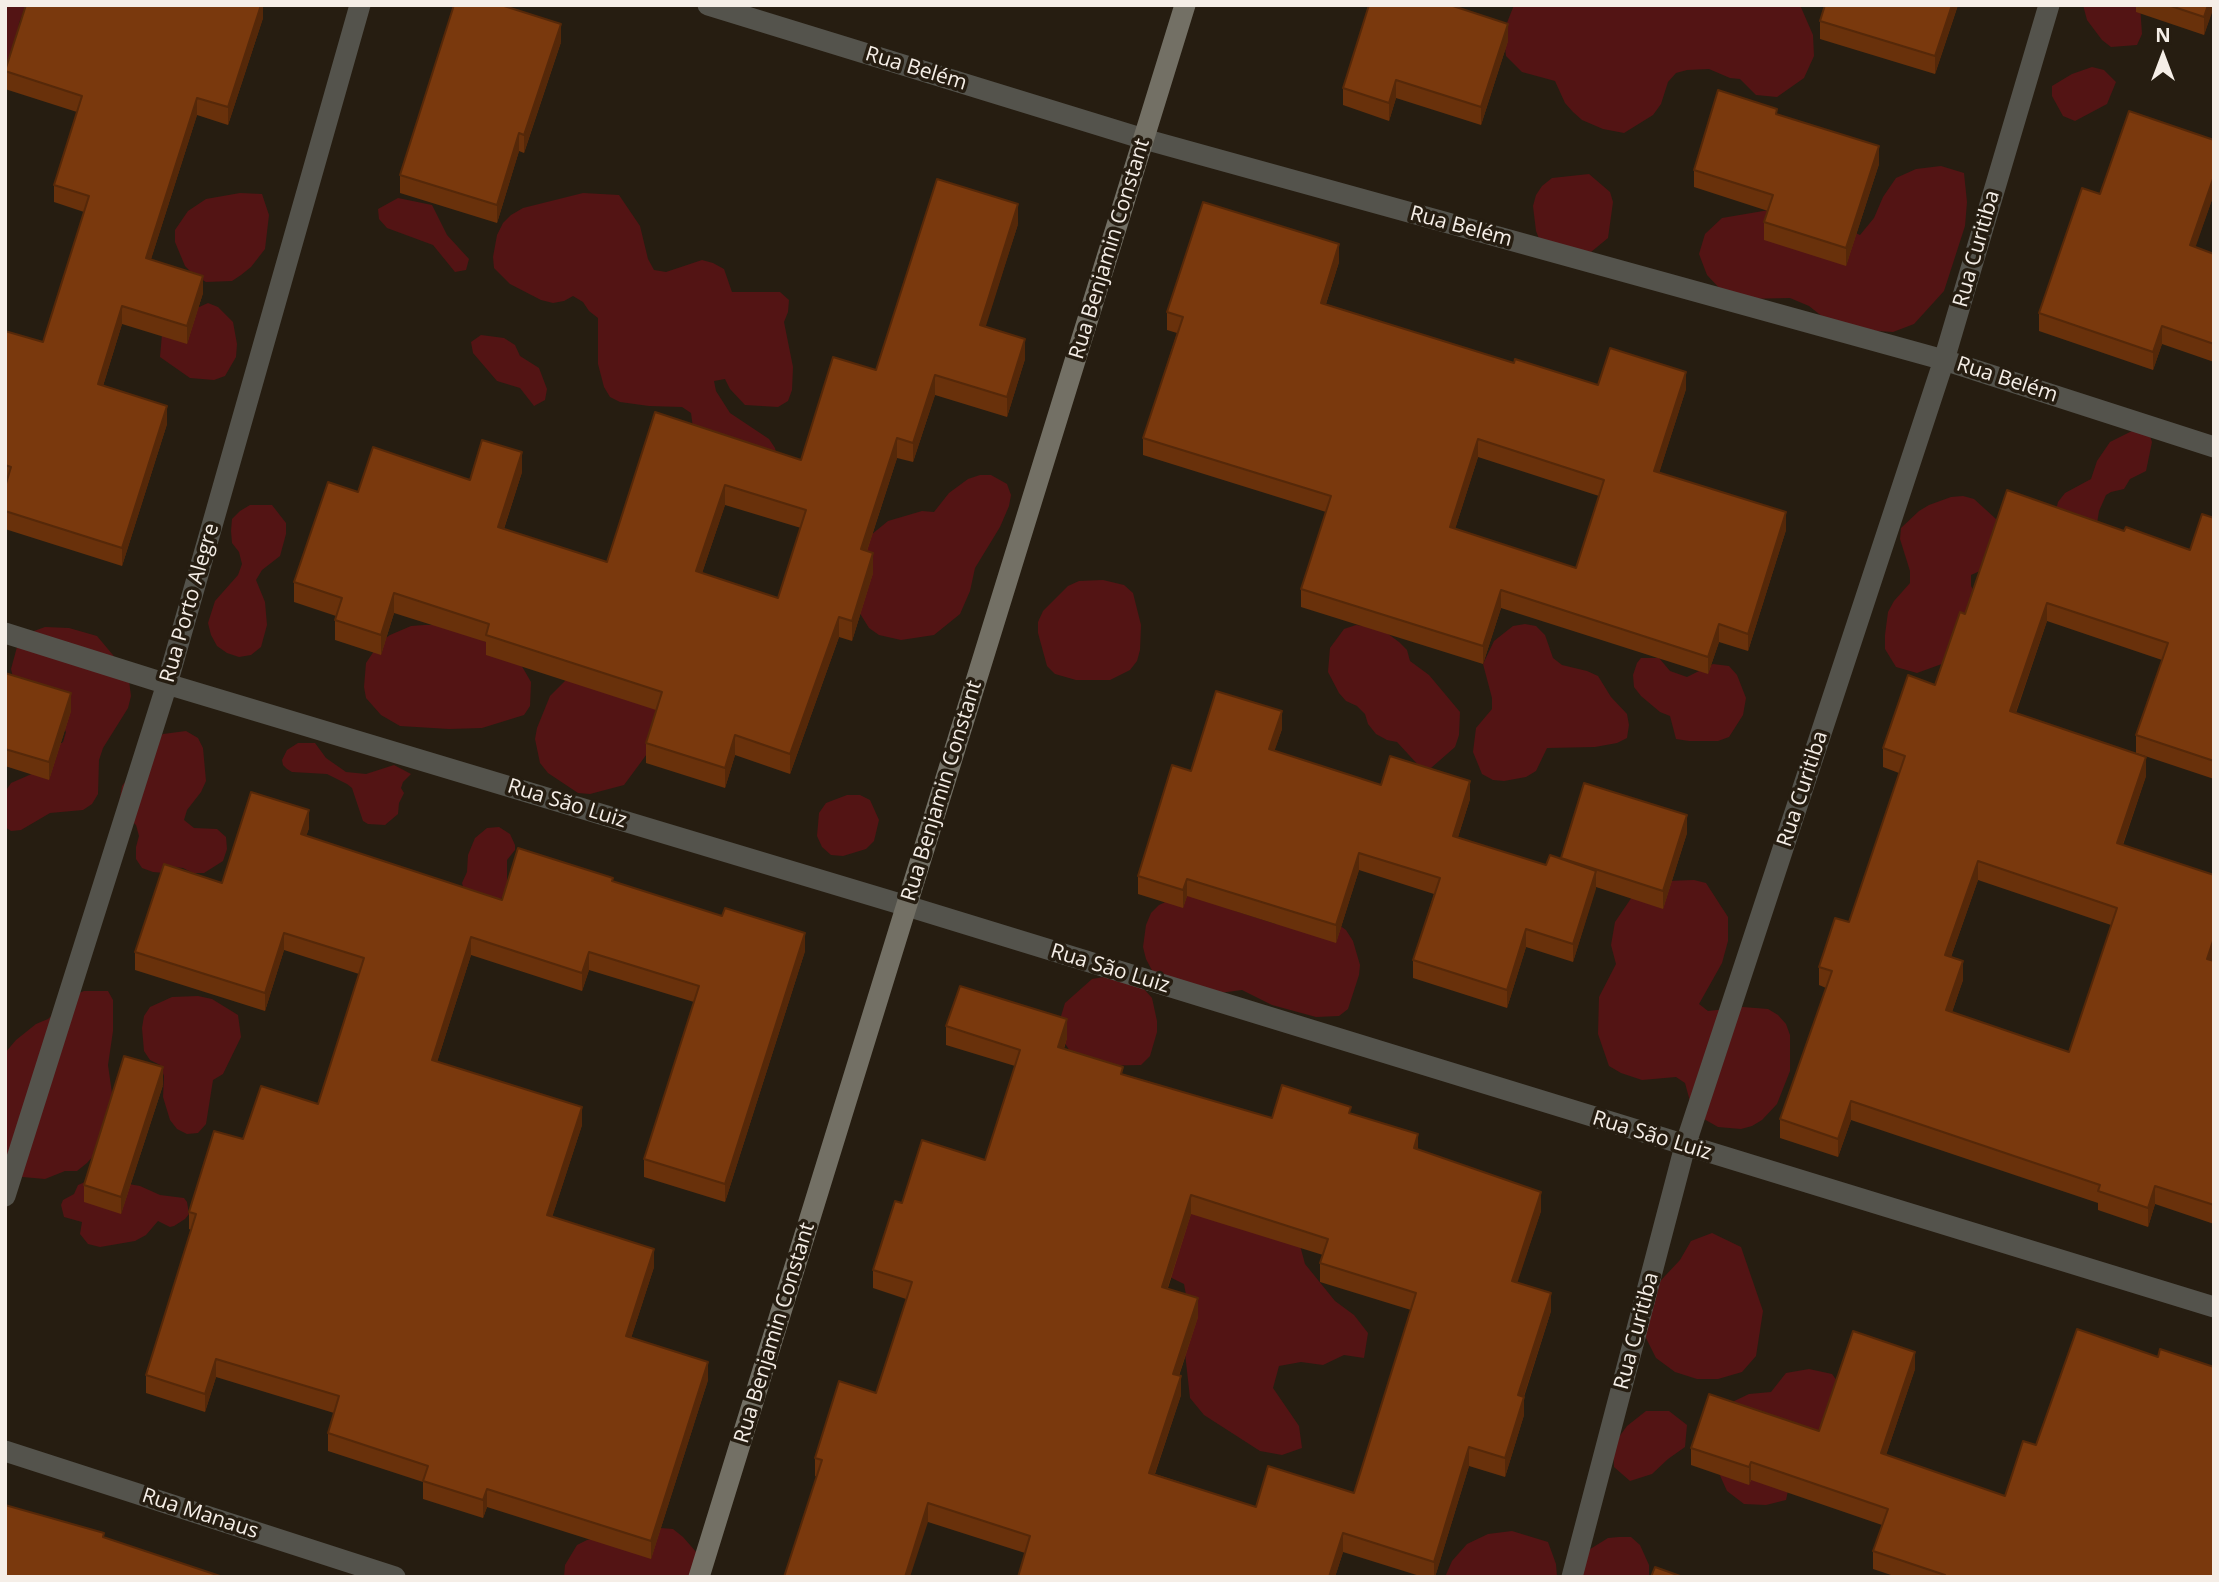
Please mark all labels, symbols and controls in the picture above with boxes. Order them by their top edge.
north arrow [2128,21,2198,91]
text: N [2155,22,2171,48]
street label: Rua Belém [862,42,970,96]
street label: Rua Benjamin Constant [1064,136,1156,362]
street label: Rua Curitiba [1948,188,2006,310]
street label: Rua Belém [1407,201,1515,253]
street label: Rua Belém [1953,352,2061,408]
street label: Rua Porto Alegre [155,520,225,686]
street label: Rua Benjamin Constant [896,678,988,904]
street label: Rua Curitiba [1772,728,1834,850]
street label: Rua São Luiz [504,774,630,834]
street label: Rua São Luiz [1047,939,1173,999]
street label: Rua São Luiz [1589,1106,1715,1166]
street label: Rua Benjamin Constant [729,1220,821,1446]
street label: Rua Curitiba [1609,1270,1665,1392]
street label: Rua Manaus [139,1483,261,1545]

